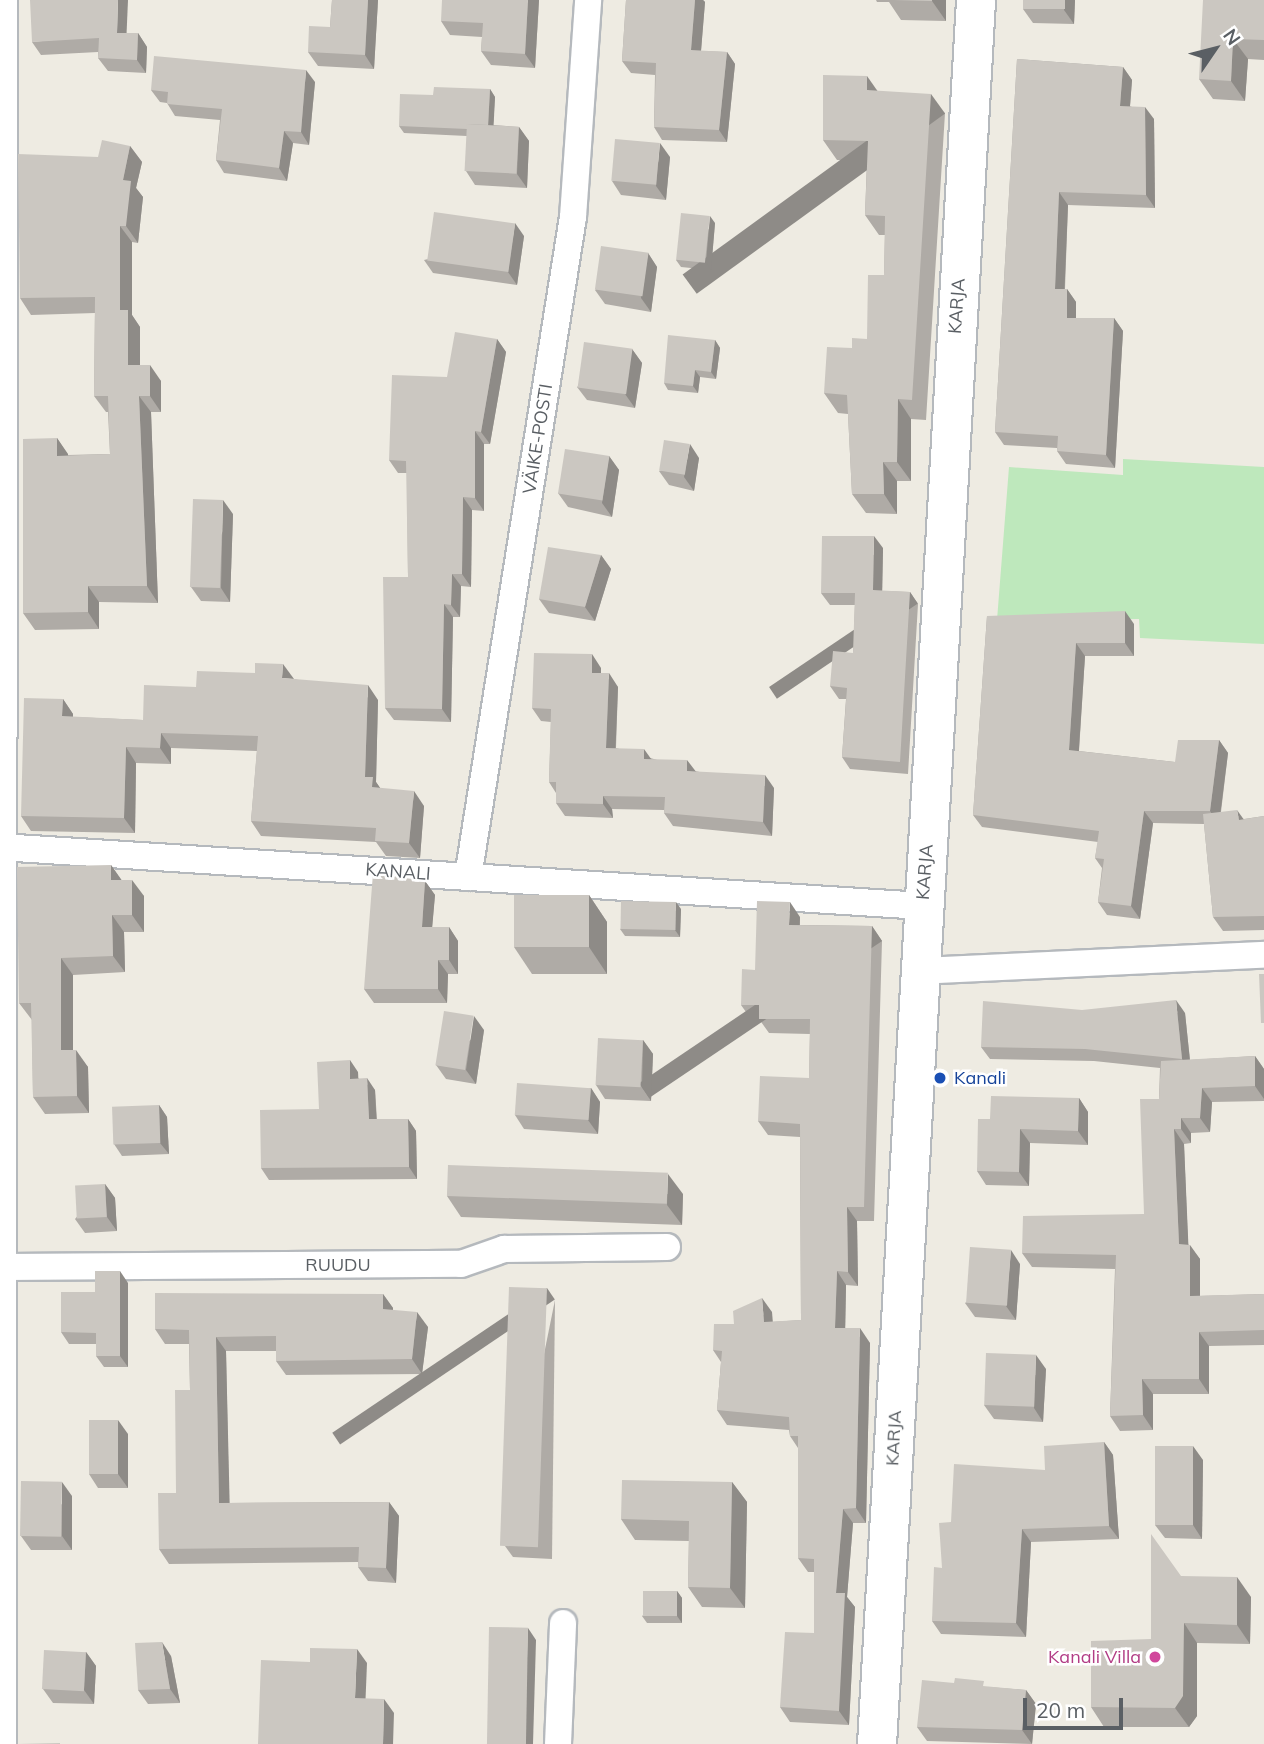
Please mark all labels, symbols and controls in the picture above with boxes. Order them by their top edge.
north arrow [1180,14,1250,84]
text: N [1218,24,1246,50]
street label: KARJA [944,277,970,335]
street label: VÄIKE-POSTI [519,382,557,496]
street label: KARJA [912,843,938,901]
street label: KANALI [365,859,431,885]
place label: Kanali [954,1067,1006,1089]
marker: Kanali [932,1070,948,1086]
street label: RUUDU [305,1254,371,1276]
street label: KARJA [882,1410,906,1466]
place label: Kanali Villa [1048,1646,1141,1668]
marker: Kanali Villa [1147,1649,1163,1665]
scale bar [1026,1684,1126,1728]
text: 20 m [1036,1697,1085,1723]

